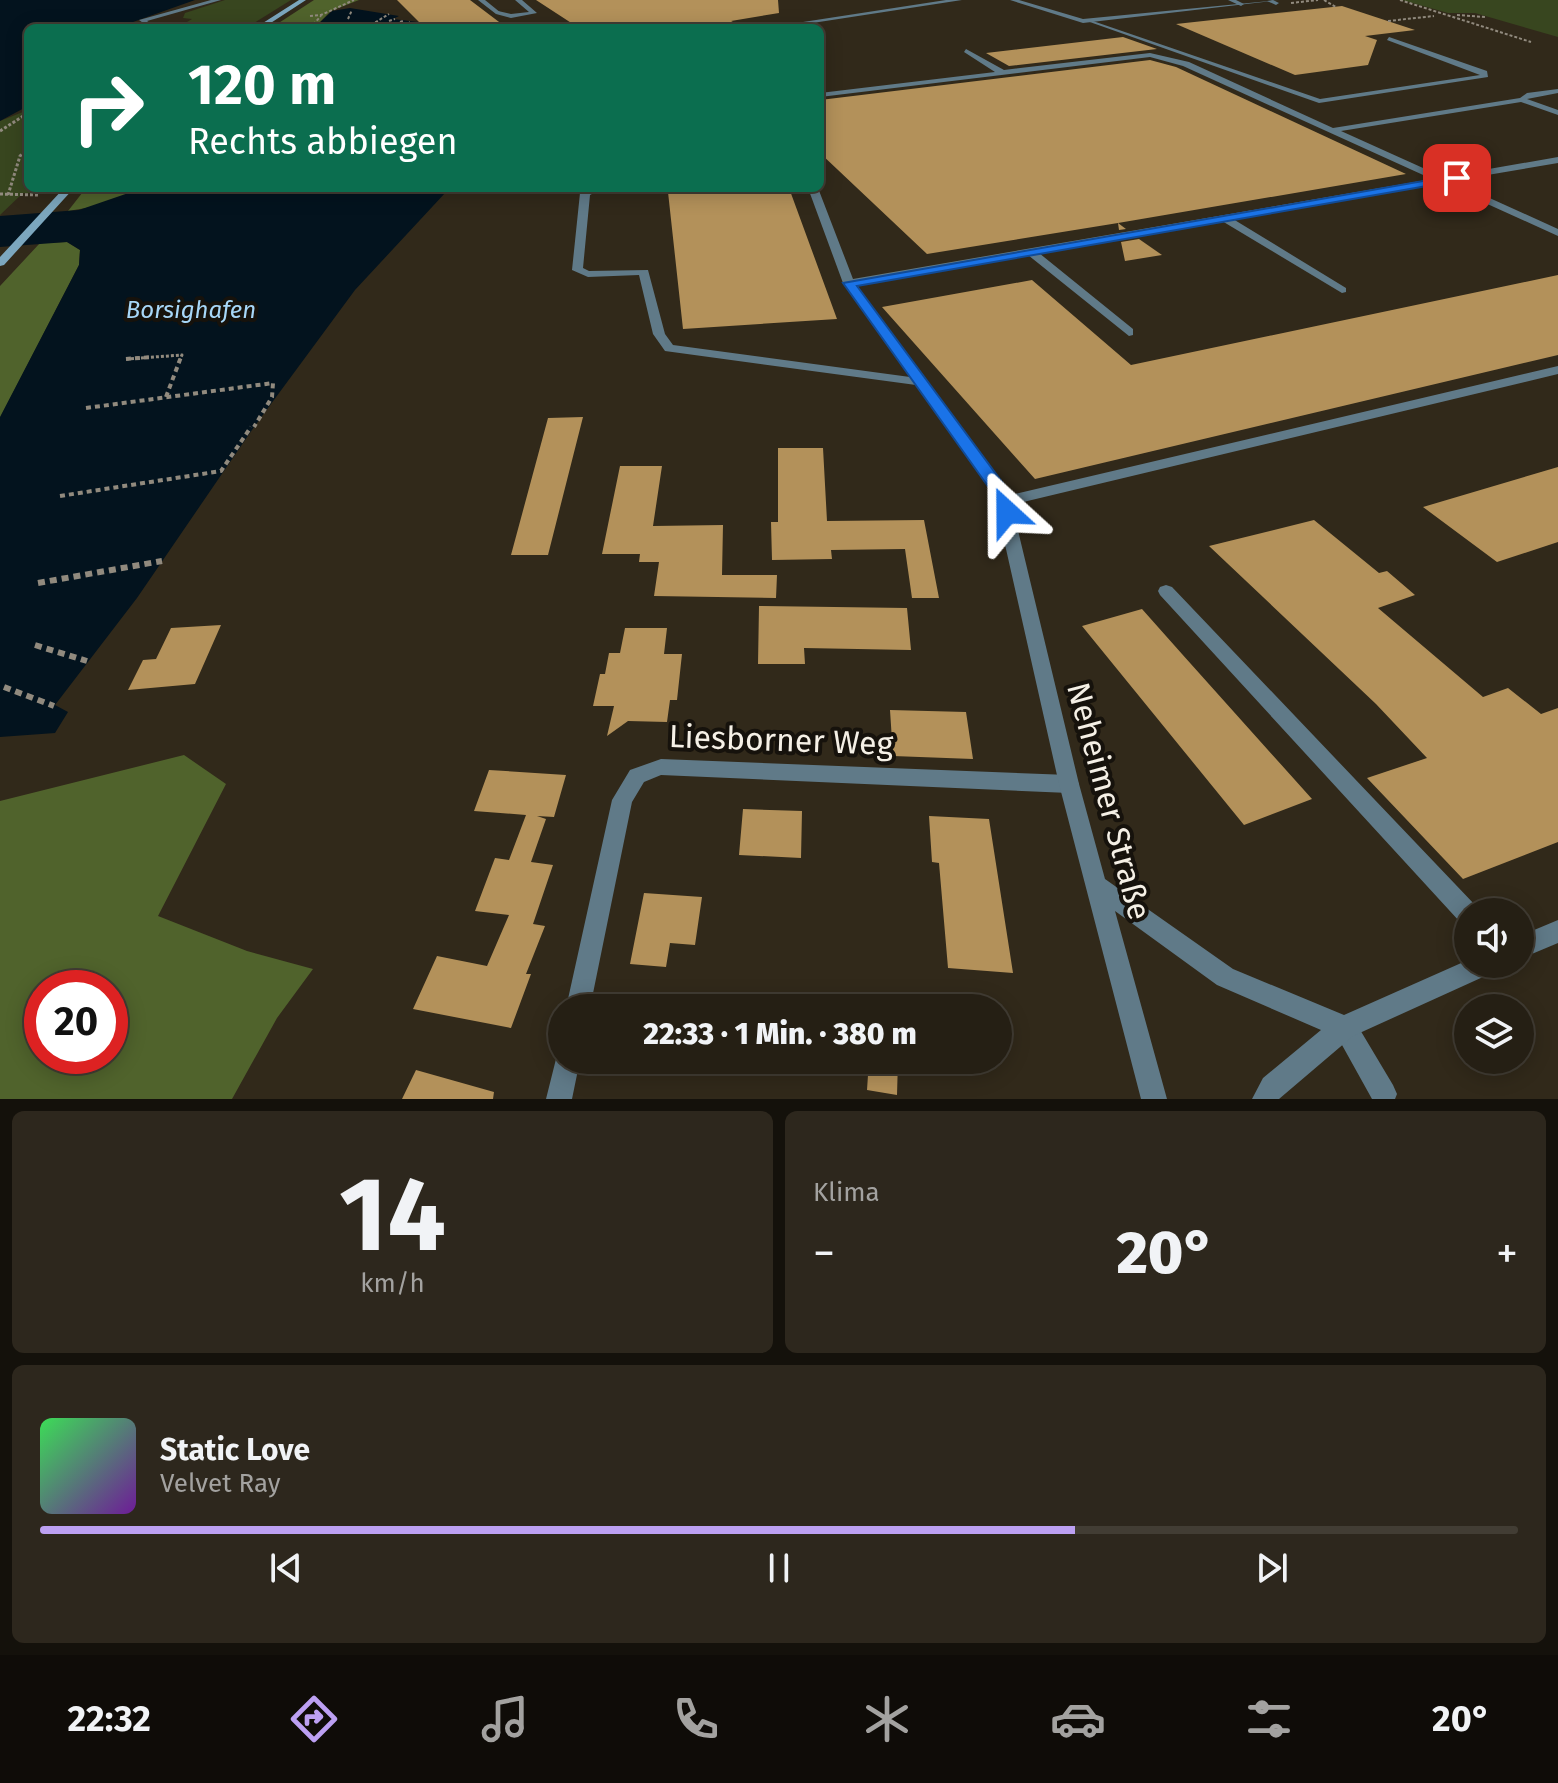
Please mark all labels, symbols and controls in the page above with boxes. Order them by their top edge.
text: 120 m [188,52,336,119]
icon: right [56,56,160,160]
text: Rechts abbiegen [188,120,458,164]
pin [1423,144,1491,212]
icon: arrive [1435,156,1479,200]
water label: Borsighafen [126,296,256,324]
position arrow [965,470,1049,554]
street label: Neheimer Straße [1059,678,1159,924]
street label: Liesborner Weg [668,717,894,763]
map controls [1454,898,1534,1074]
button: sound [1454,898,1534,978]
speed limit sign: 20 [24,970,128,1074]
button: layers [1454,994,1534,1074]
text: 22:33 · 1 Min. · 380 m [643,1016,917,1052]
text: 14 [339,1153,446,1278]
text: Klima [813,1177,880,1208]
text: 20° [1116,1217,1215,1289]
text: − [813,1227,835,1280]
text: + [1496,1227,1518,1280]
text: km/h [360,1268,425,1299]
text: Static Love [160,1432,310,1468]
text: Velvet Ray [160,1468,280,1499]
icon: previous [264,1546,308,1590]
icon: pause [757,1546,801,1590]
icon: next [1250,1546,1294,1590]
icon: directions [286,1691,342,1747]
icon: music [477,1691,533,1747]
icon: phone [668,1691,724,1747]
icon: climate [859,1691,915,1747]
icon: car [1050,1691,1106,1747]
icon: filters [1241,1691,1297,1747]
text: 22:32 [68,1697,151,1741]
text: 20° [1432,1697,1490,1741]

